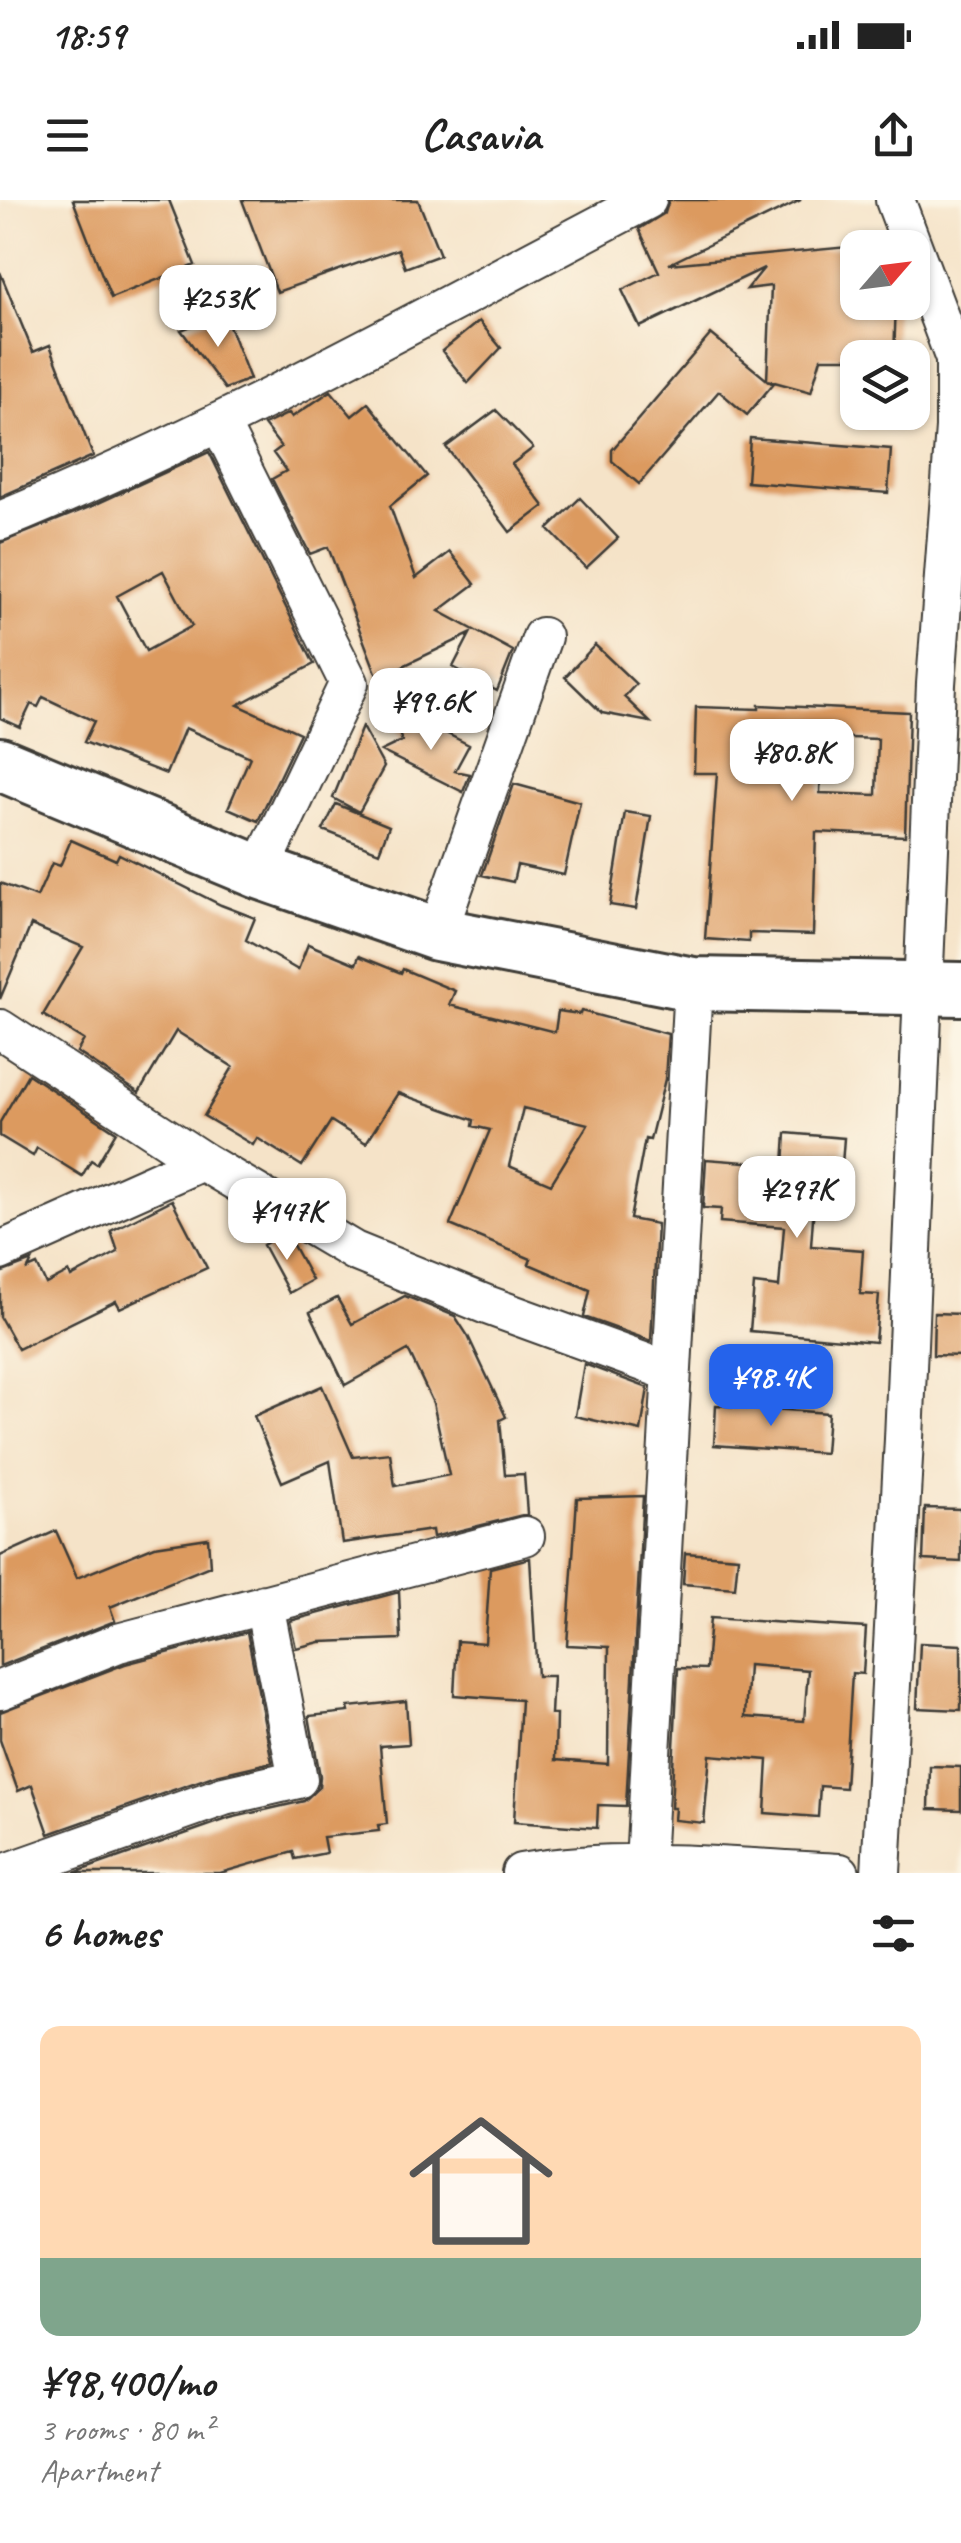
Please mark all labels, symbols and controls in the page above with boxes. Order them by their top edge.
text: 18:59 [50,12,125,59]
text: Casavia [421,107,540,164]
icon: menu [40,108,95,163]
icon: share [866,108,921,163]
north arrow [840,230,930,320]
map controls [840,230,930,430]
pin: ¥253K [148,265,288,350]
text: ¥253K [181,277,255,318]
button: layers [840,340,930,430]
pin: ¥99.6K [350,668,512,753]
text: ¥99.6K [391,680,471,721]
pin: ¥80.8K [711,719,873,804]
text: ¥80.8K [752,731,832,772]
pin: ¥297K [727,1156,867,1241]
text: ¥297K [760,1168,834,1209]
pin: ¥147K [217,1178,357,1263]
text: ¥147K [250,1190,324,1231]
pin: ¥98.4K [690,1344,852,1429]
text: ¥98.4K [731,1356,811,1397]
icon: filters [866,1906,921,1961]
text: 6 homes [40,1907,159,1960]
icon: home [391,2091,571,2271]
text: ¥98,400/mo [40,2356,215,2409]
text: 3 rooms · 80 m² [40,2409,213,2450]
text: Apartment [40,2450,158,2491]

